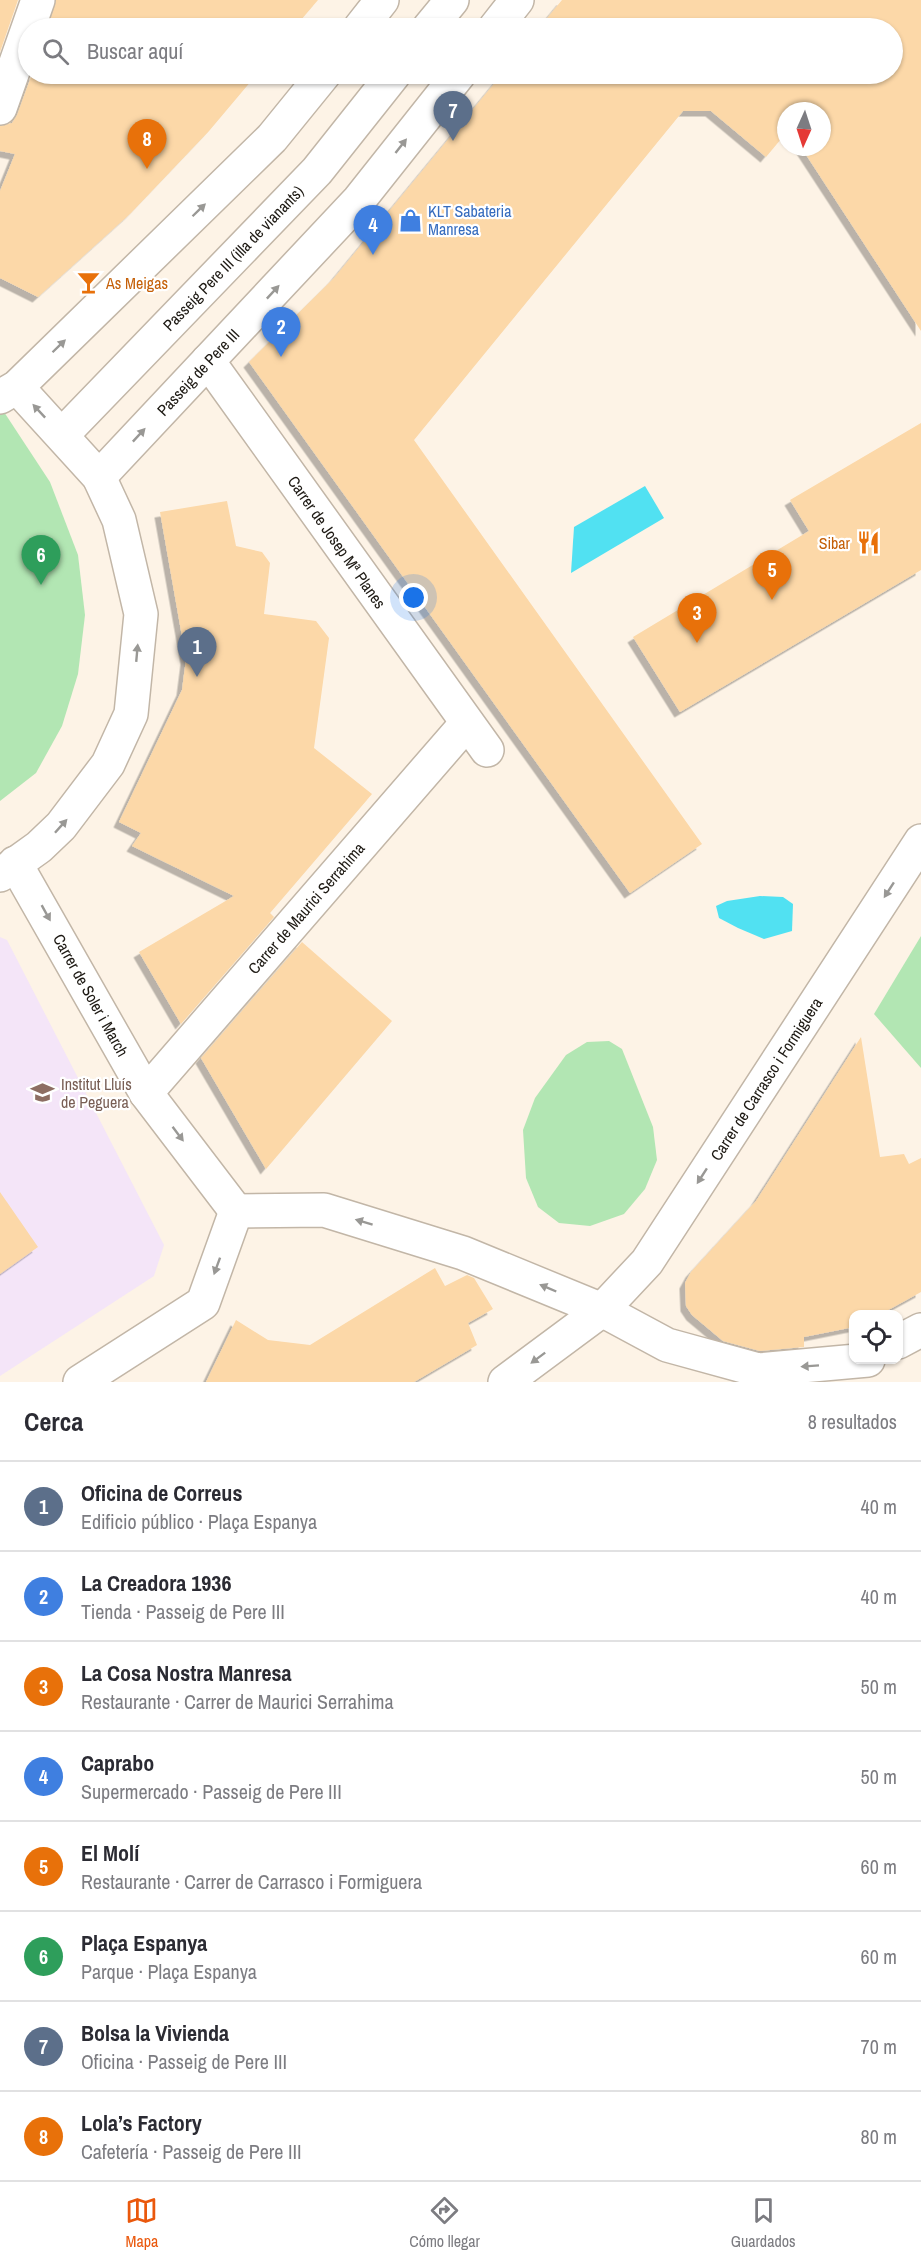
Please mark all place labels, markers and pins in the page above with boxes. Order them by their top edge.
pin: 7 [434,92,472,141]
pin: 8 [128,120,166,169]
place label: KLT Sabateria Manresa [428,200,512,240]
pin: 4 [354,206,392,255]
shop icon: KLT Sabateria Manresa [397,207,423,233]
bar icon: As Meigas [75,270,101,296]
place label: As Meigas [105,272,168,294]
pin: 2 [262,308,300,357]
restaurant icon: Sibar [855,530,881,556]
place label: Sibar [819,532,851,554]
pin: 6 [22,536,60,585]
pin: 5 [752,550,792,600]
pin: 3 [678,594,716,643]
pin: 1 [178,628,216,677]
place label: Institut Lluís de Peguera [61,1073,132,1113]
school or university icon: Institut Lluís de Peguera [30,1080,56,1106]

